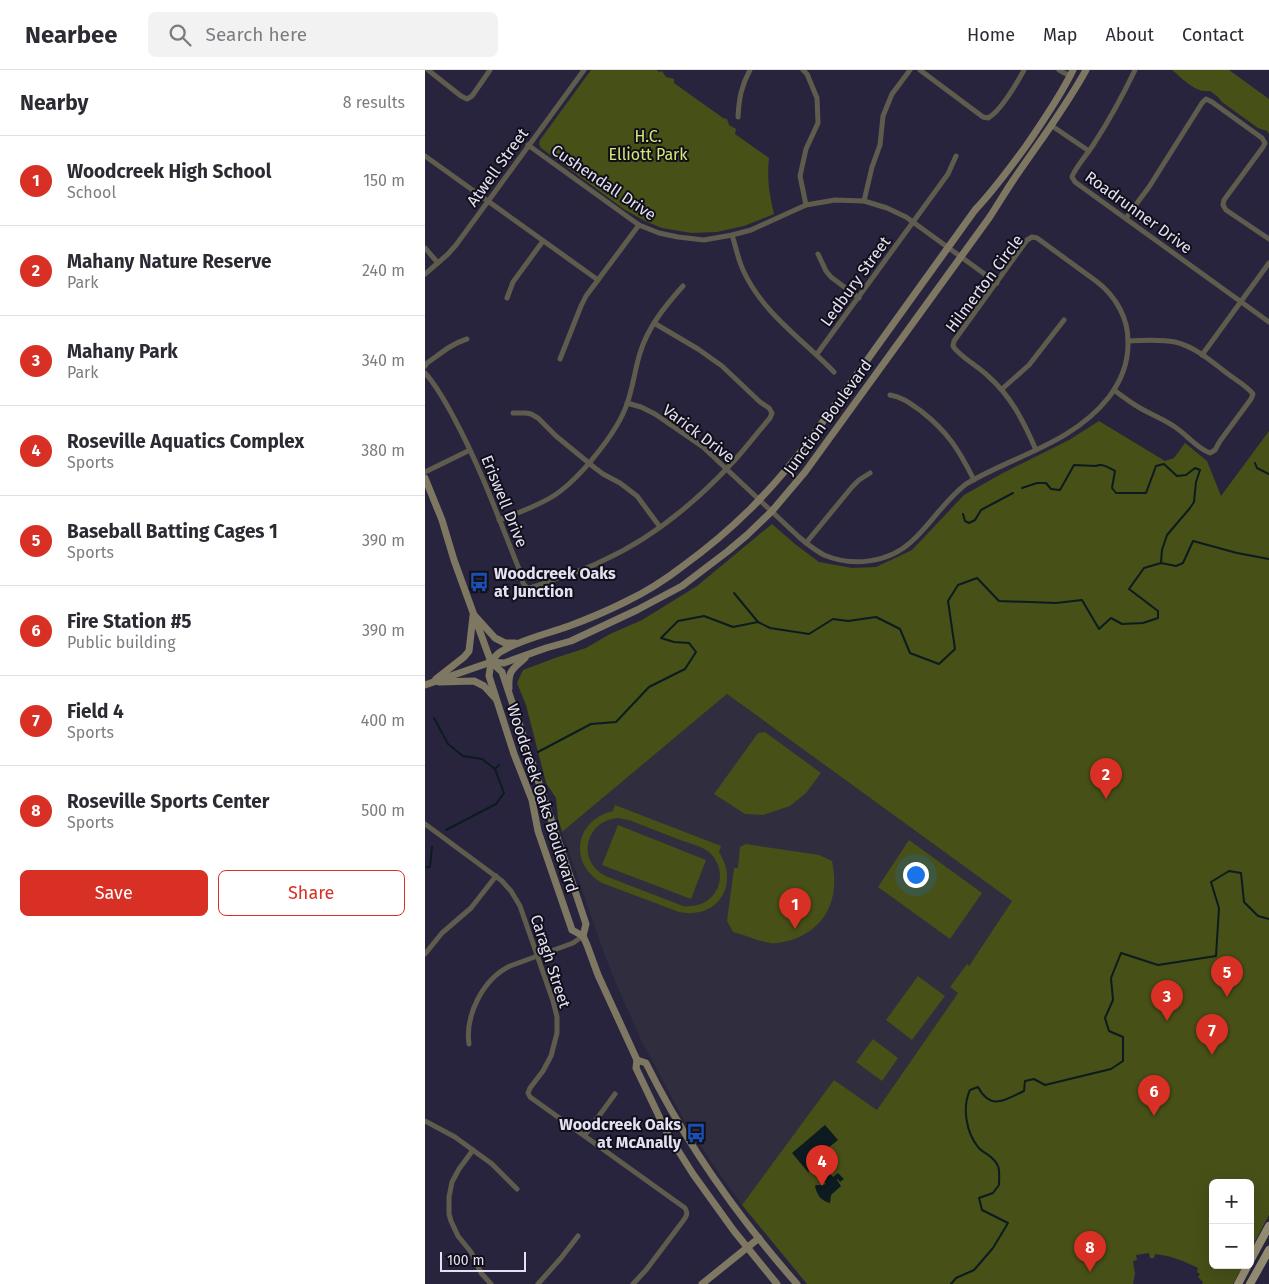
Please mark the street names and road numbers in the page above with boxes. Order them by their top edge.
street label: Atwell Street [463,124,532,210]
street label: Cushendall Drive [548,140,660,224]
street label: Roadrunner Drive [1081,167,1196,258]
street label: Hilmerton Circle [942,231,1027,336]
street label: Ledbury Street [816,233,894,330]
street label: Junction Boulevard [779,356,876,479]
street label: Varick Drive [659,400,738,467]
street label: Eriswell Drive [477,452,532,550]
street label: Woodcreek Oaks Boulevard [503,701,582,895]
street label: Caragh Street [526,912,575,1010]

